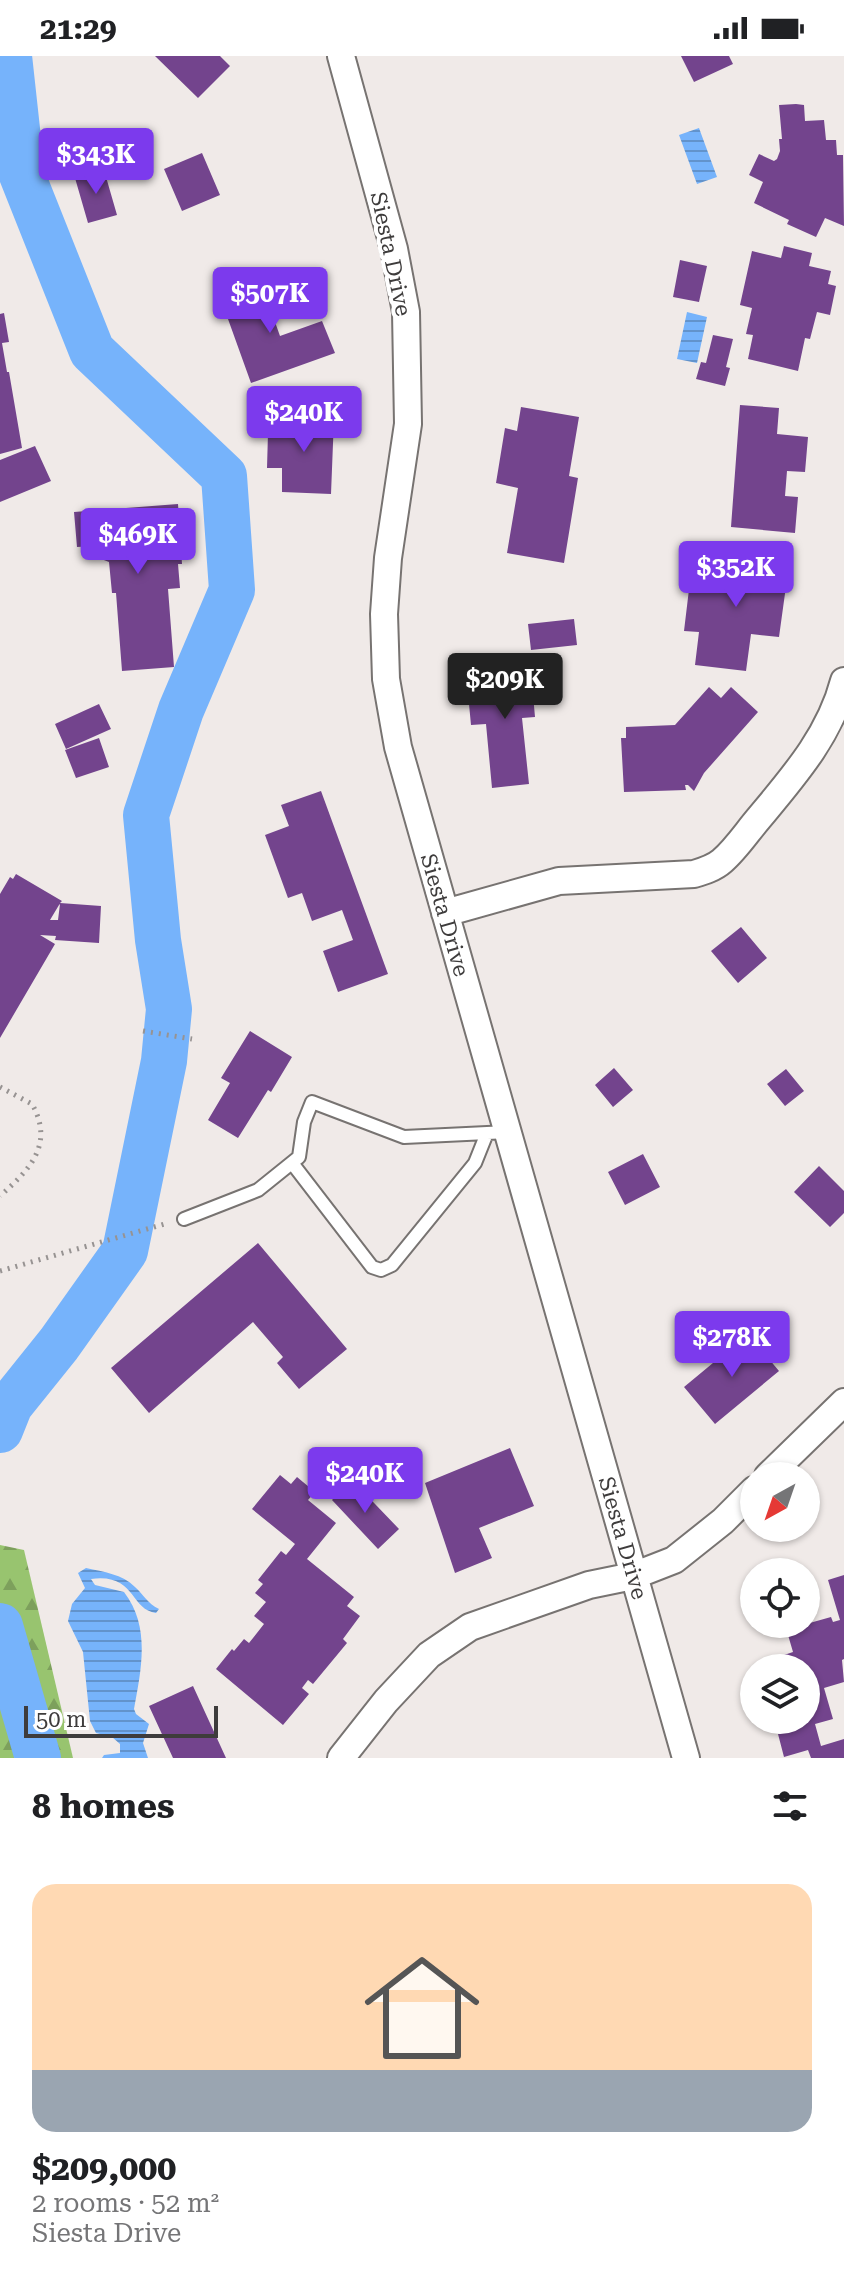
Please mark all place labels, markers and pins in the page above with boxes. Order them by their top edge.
pin: $343K [40,128,152,196]
pin: $507K [214,267,326,335]
pin: $240K [248,386,360,454]
pin: $469K [82,508,194,576]
pin: $352K [680,541,792,609]
pin: $209K [449,653,561,721]
pin: $278K [676,1311,788,1379]
pin: $240K [309,1447,421,1515]

